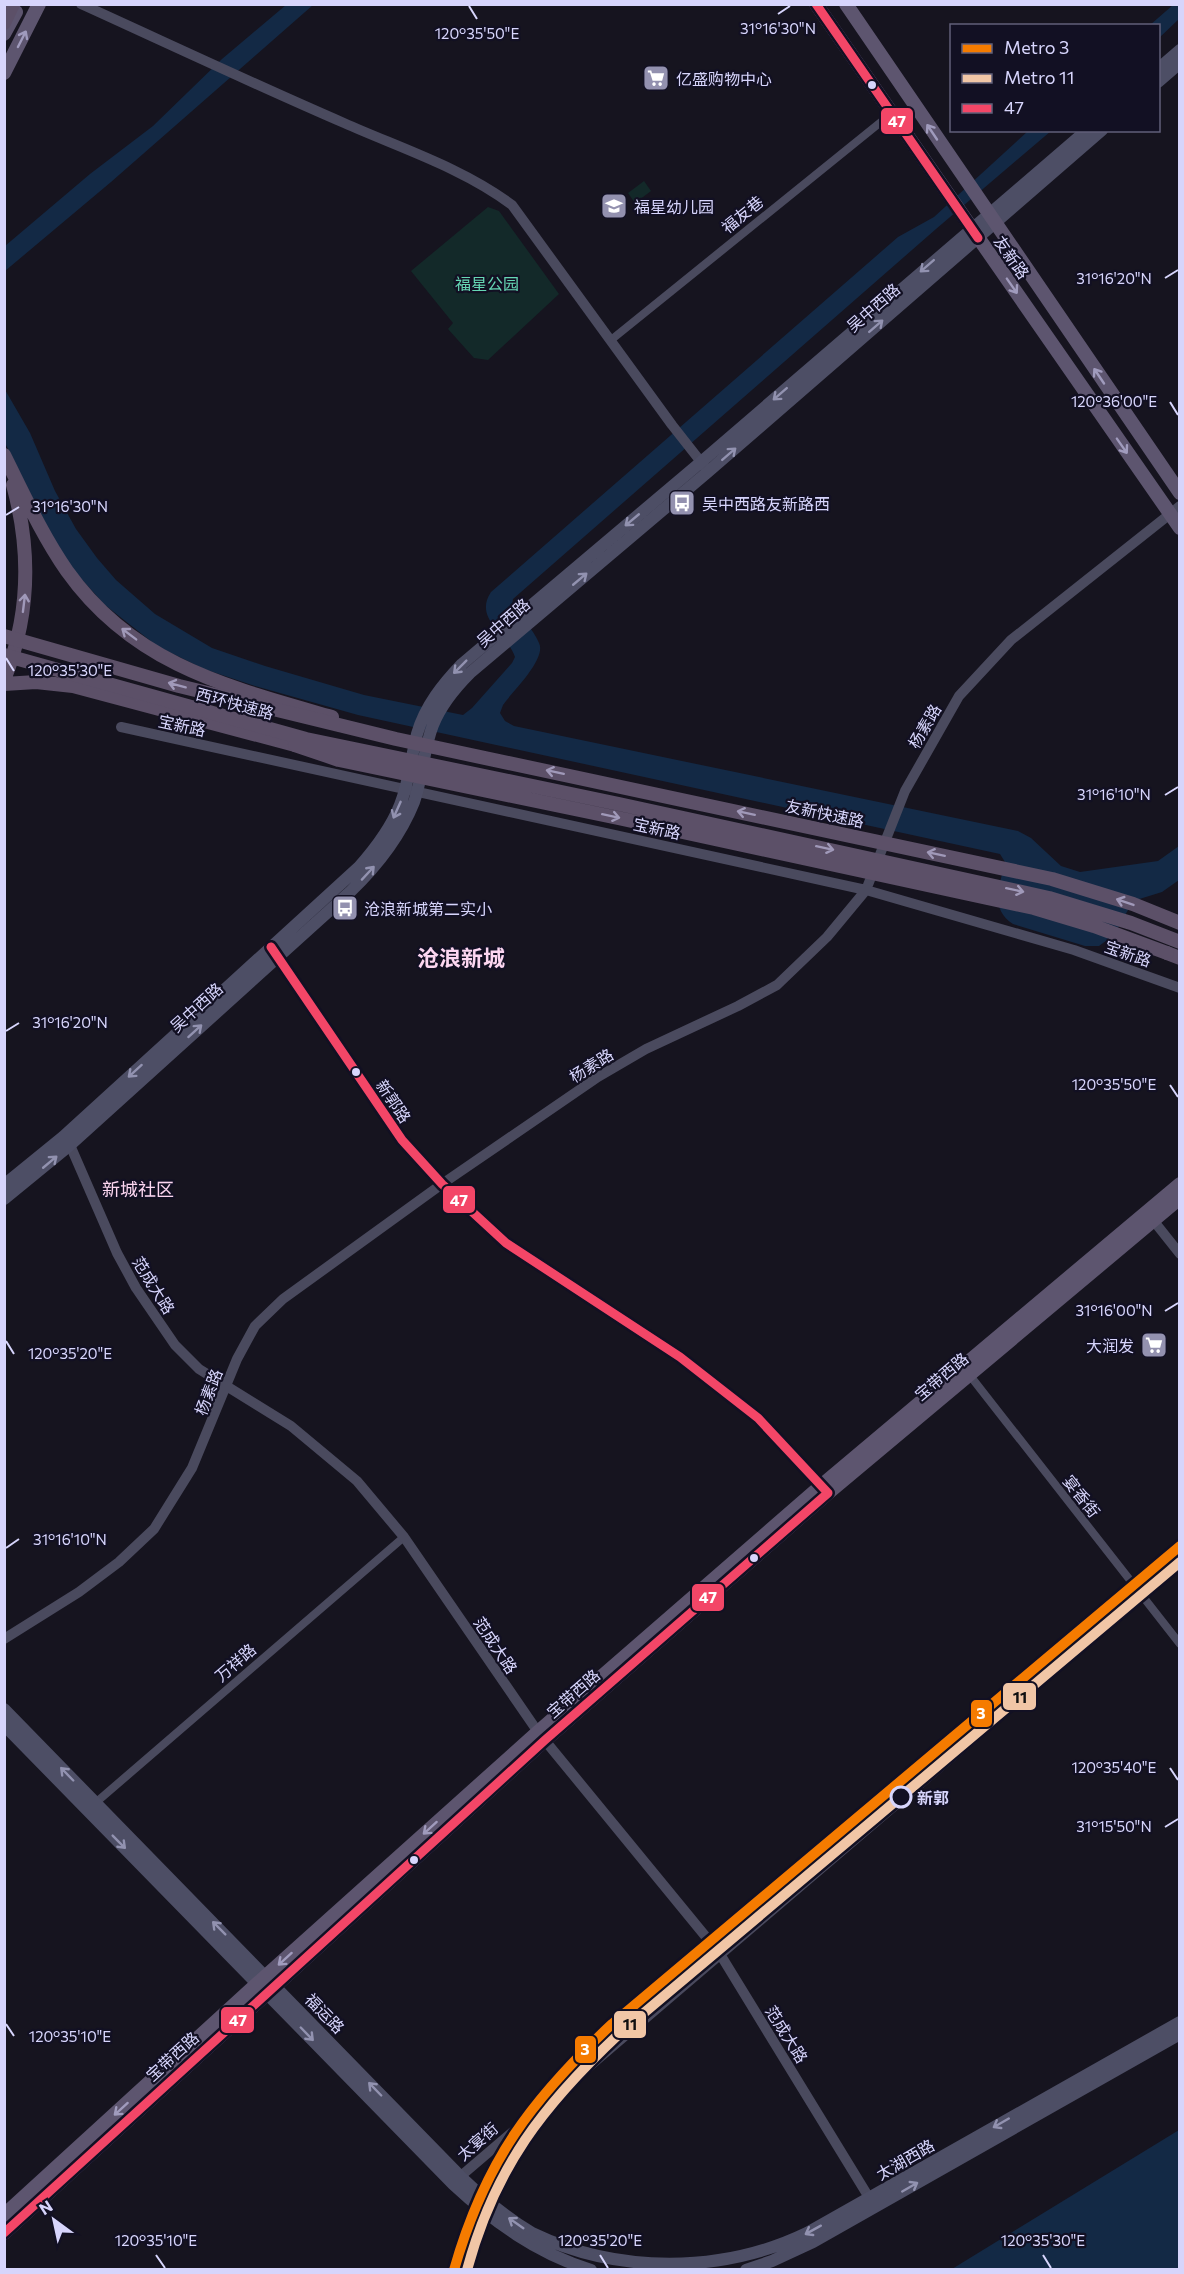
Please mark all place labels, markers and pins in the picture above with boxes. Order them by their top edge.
supermarket icon: 亿盛购物中心 [641,63,671,93]
place label: 亿盛购物中心 [676,69,772,88]
unlabelled marker [866,79,878,91]
school or university icon: 福星幼儿园 [599,191,629,221]
place label: 福星幼儿园 [634,197,714,216]
bus stop icon: 吴中西路友新路西 [667,488,697,518]
place label: 吴中西路友新路西 [702,494,830,513]
bus stop icon: 沧浪新城第二实小 [330,893,360,923]
place label: 沧浪新城第二实小 [364,899,492,918]
unlabelled marker [350,1066,362,1078]
supermarket icon: 大润发 [1139,1330,1169,1360]
place label: 大润发 [1086,1336,1134,1355]
unlabelled marker [748,1552,760,1564]
marker: 新郭 [890,1786,912,1808]
place label: 新郭 [917,1788,949,1807]
unlabelled marker [408,1854,420,1866]

